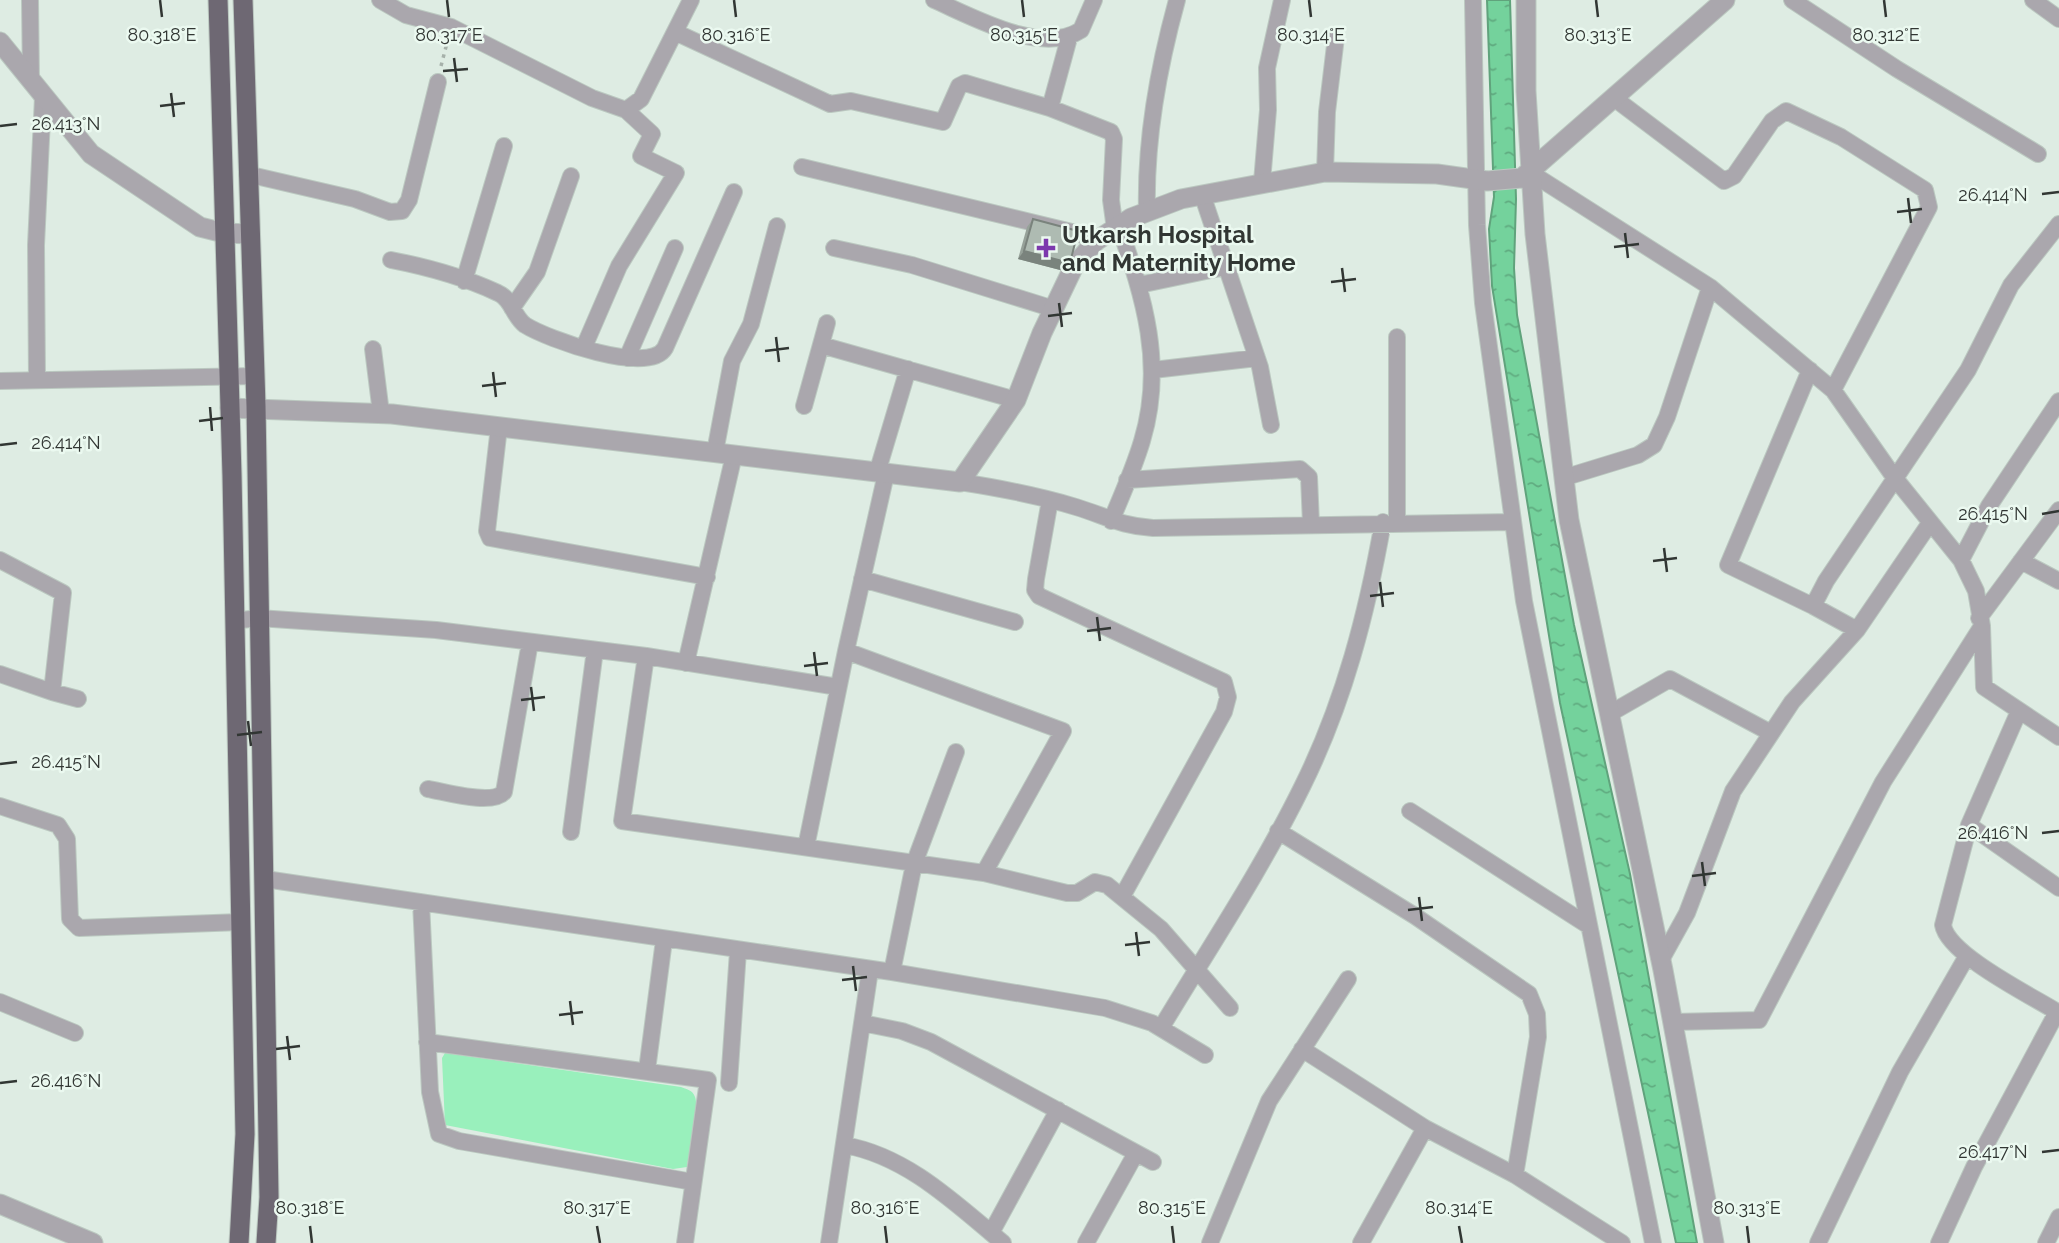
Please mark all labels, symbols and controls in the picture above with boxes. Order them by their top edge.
text: 80.318°E [128,24,196,45]
text: 80.317°E [415,24,483,45]
text: 80.316°E [701,24,771,45]
text: 80.315°E [990,24,1058,45]
text: 80.314°E [1277,24,1345,45]
text: 80.313°E [1564,24,1632,45]
text: 80.312°E [1852,24,1920,45]
text: 26.413°N [31,113,101,134]
text: 26.414°N [1958,184,2028,205]
place label: Utkarsh Hospital and Maternity Home [1062,220,1296,277]
marker: Utkarsh Hospital and Maternity Home [1036,238,1056,258]
text: 26.414°N [31,432,101,453]
text: 26.415°N [1958,503,2028,524]
text: 26.415°N [31,751,101,772]
text: 26.416°N [1958,822,2028,843]
text: 26.416°N [31,1070,101,1091]
text: 26.417°N [1958,1141,2028,1162]
text: 80.318°E [276,1197,344,1218]
text: 80.317°E [563,1197,631,1218]
text: 80.316°E [850,1197,920,1218]
text: 80.315°E [1138,1197,1206,1218]
text: 80.314°E [1425,1197,1493,1218]
text: 80.313°E [1713,1197,1781,1218]

